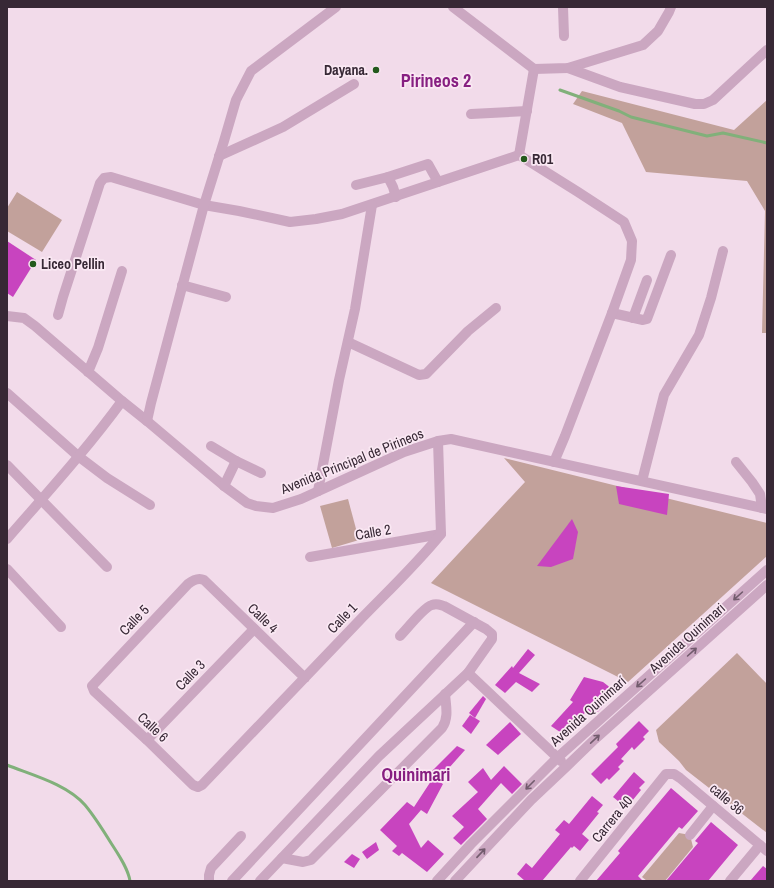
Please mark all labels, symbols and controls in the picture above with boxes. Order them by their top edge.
place label: Dayana. [324,61,368,79]
marker: Dayana. [371,65,381,75]
district label: Pirineos 2 [401,68,471,93]
place label: R01 [532,150,554,168]
marker: R01 [519,154,529,164]
place label: Liceo Pellin [41,255,105,273]
marker: Liceo Pellin [28,259,38,269]
street label: Avenida Principal de Pirineos [277,424,426,498]
street label: Calle 2 [354,520,392,544]
one-way arrow [733,591,743,601]
street label: Calle 1 [323,598,361,637]
street label: Calle 4 [244,599,283,637]
street label: Avenida Quinimari [644,599,729,678]
street label: Calle 5 [115,601,153,639]
one-way arrow [687,648,697,657]
street label: Calle 3 [171,656,209,694]
street label: Avenida Quinimarí [545,672,630,751]
one-way arrow [636,678,646,687]
street label: Calle 6 [134,708,172,746]
one-way arrow [590,734,600,744]
district label: Quinimari [382,762,450,787]
street label: calle 36 [706,779,748,819]
one-way arrow [525,780,534,790]
street label: Carrera 40 [588,792,636,846]
one-way arrow [477,848,486,858]

